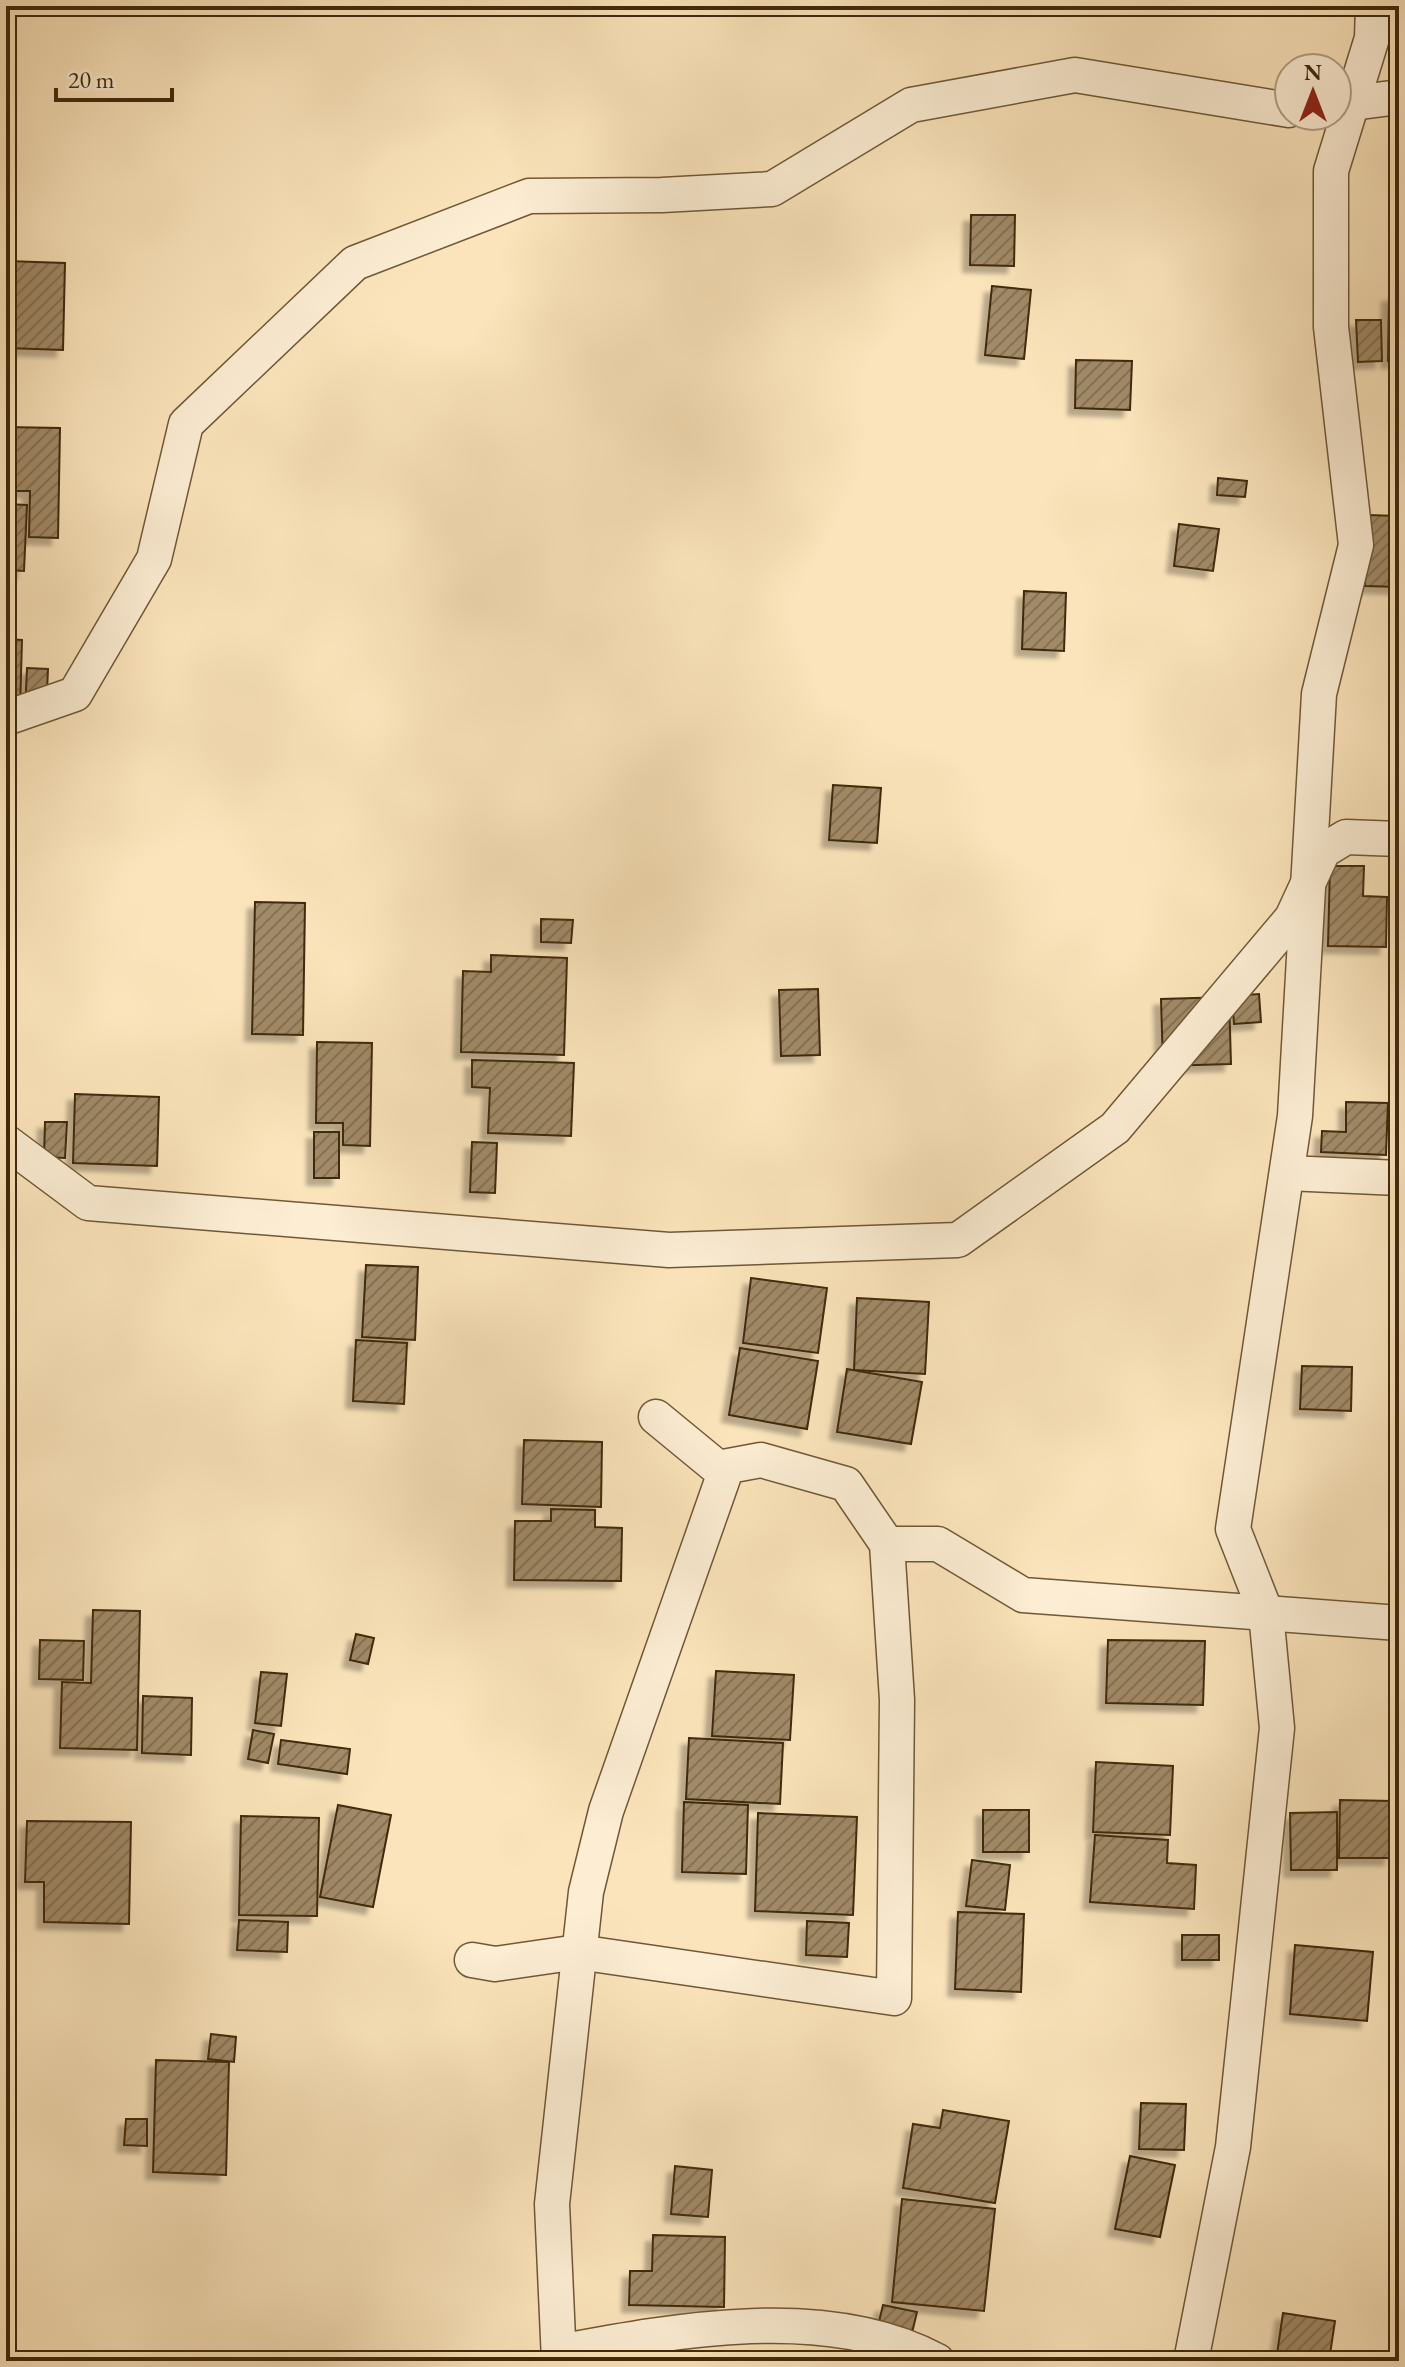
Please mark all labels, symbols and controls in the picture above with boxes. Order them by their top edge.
scale bar [56,52,172,102]
north arrow [1273,52,1353,132]
text: N [1304,58,1322,87]
text: 20 m [68,64,115,95]

